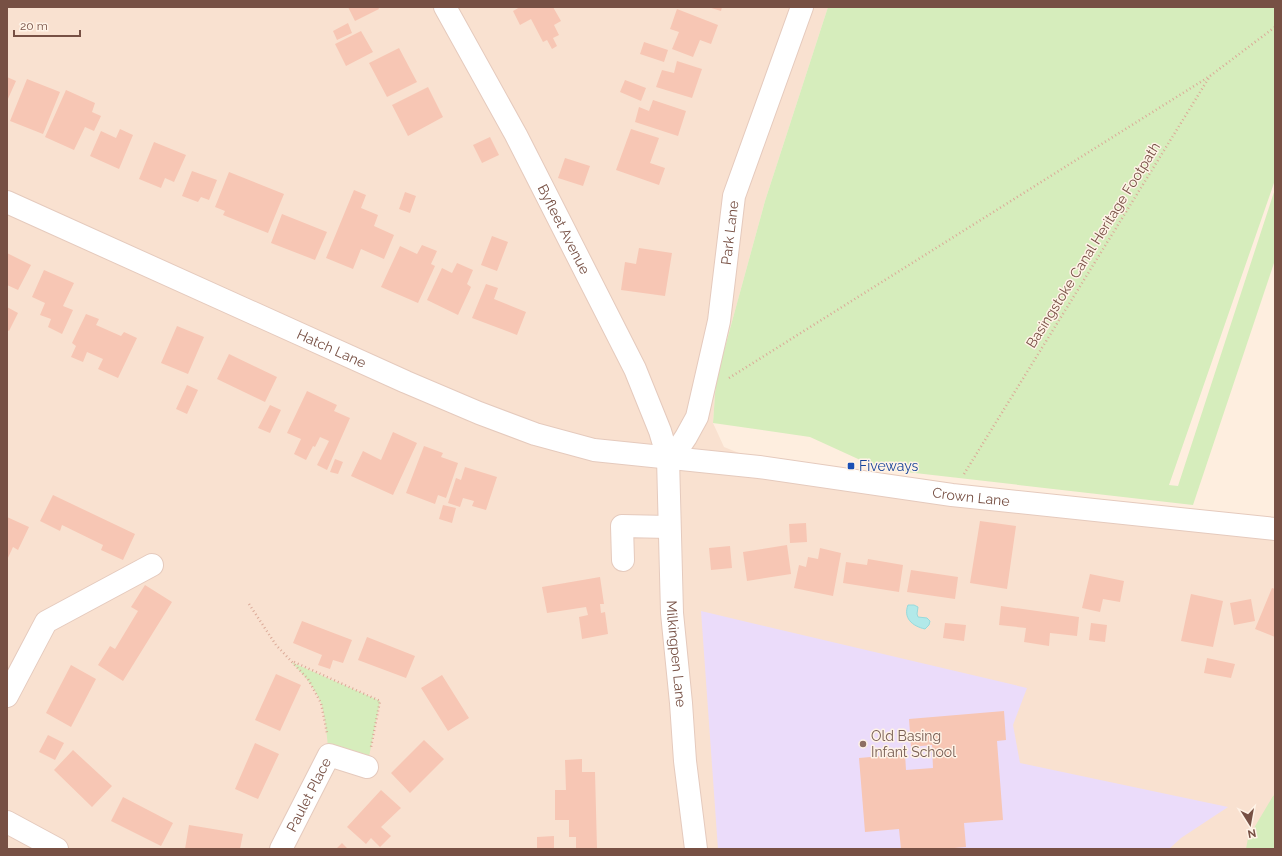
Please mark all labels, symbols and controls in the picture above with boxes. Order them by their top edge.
scale bar [14,12,80,38]
text: 20 m [20,19,48,33]
street label: Basingstoke Canal Heritage Footpath [1023,139,1163,351]
street label: Byfleet Avenue [534,182,593,277]
street label: Park Lane [718,200,741,266]
street label: Hatch Lane [294,326,369,371]
place label: Fiveways [859,458,919,474]
marker: Fiveways [846,461,856,471]
street label: Crown Lane [931,484,1011,509]
street label: Milkingpen Lane [664,600,689,708]
place label: Old Basing Infant School [871,728,956,760]
marker: Old Basing Infant School [858,739,868,749]
street label: Paulet Place [283,755,334,834]
north arrow [1230,804,1270,844]
text: N [1246,826,1257,841]

